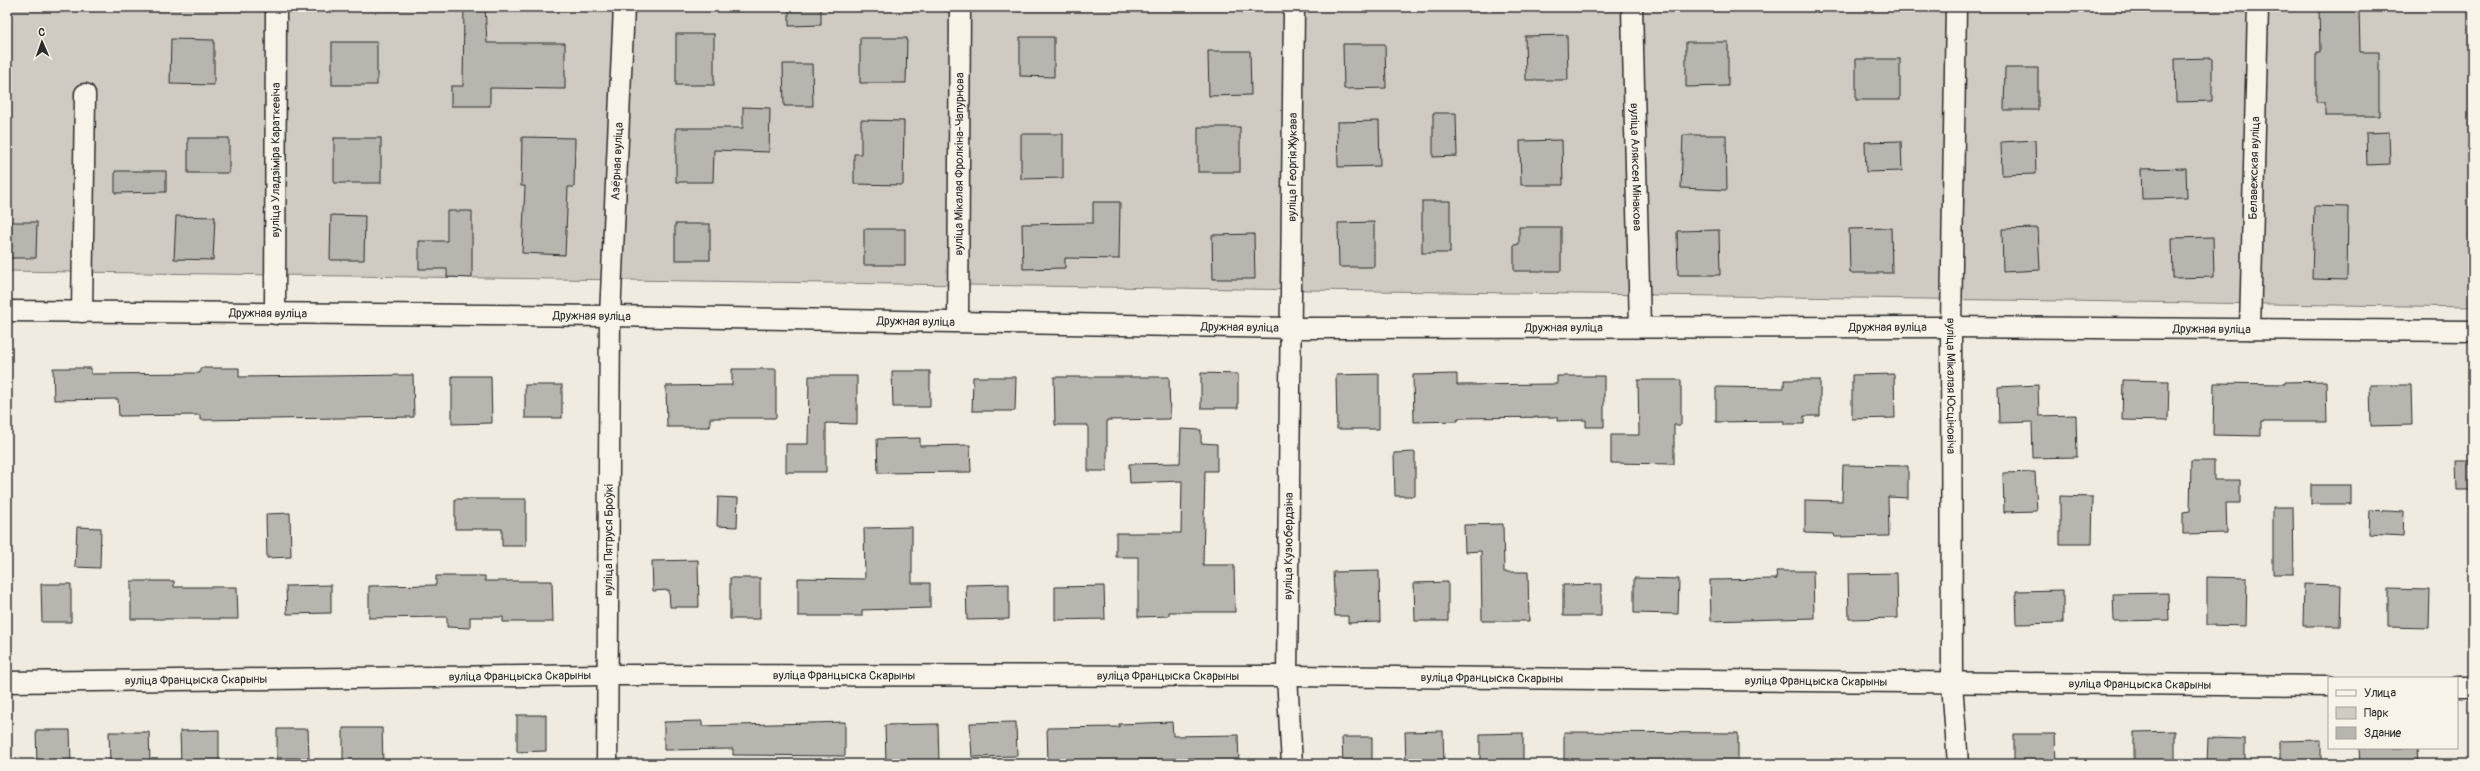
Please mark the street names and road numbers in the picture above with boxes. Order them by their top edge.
street label: вуліца Мікалая Фролкіна-Чапурнова [951,72,968,256]
street label: вуліца Уладзіміра Караткевіча [268,82,284,238]
street label: вуліца Аляксея Мінакова [1626,103,1645,232]
street label: вуліца Георгія Жукава [1285,112,1301,222]
street label: Белавежская вуліца [2246,116,2263,220]
street label: Азёрная вуліца [608,121,627,201]
street label: Дружная вуліца [228,306,308,321]
street label: Дружная вуліца [552,309,632,324]
street label: Дружная вуліца [876,314,956,330]
street label: вуліца Мікалая Юсціновіча [1943,318,1958,455]
street label: Дружная вуліца [1200,319,1279,336]
street label: Дружная вуліца [1848,320,1927,335]
street label: Дружная вуліца [1524,321,1603,336]
street label: Дружная вуліца [2172,322,2251,337]
street label: вуліца Пятруся Броўкі [601,484,617,596]
street label: вуліца Кузюбердзіна [1281,492,1297,600]
street label: вуліца Францыска Скарыны [449,668,592,685]
street label: вуліца Францыска Скарыны [773,668,916,683]
street label: вуліца Францыска Скарыны [1097,669,1240,684]
street label: вуліца Францыска Скарыны [1421,670,1564,687]
street label: вуліца Францыска Скарыны [125,672,268,689]
street label: вуліца Францыска Скарыны [1745,673,1888,690]
street label: вуліца Францыска Скарыны [2069,677,2212,693]

